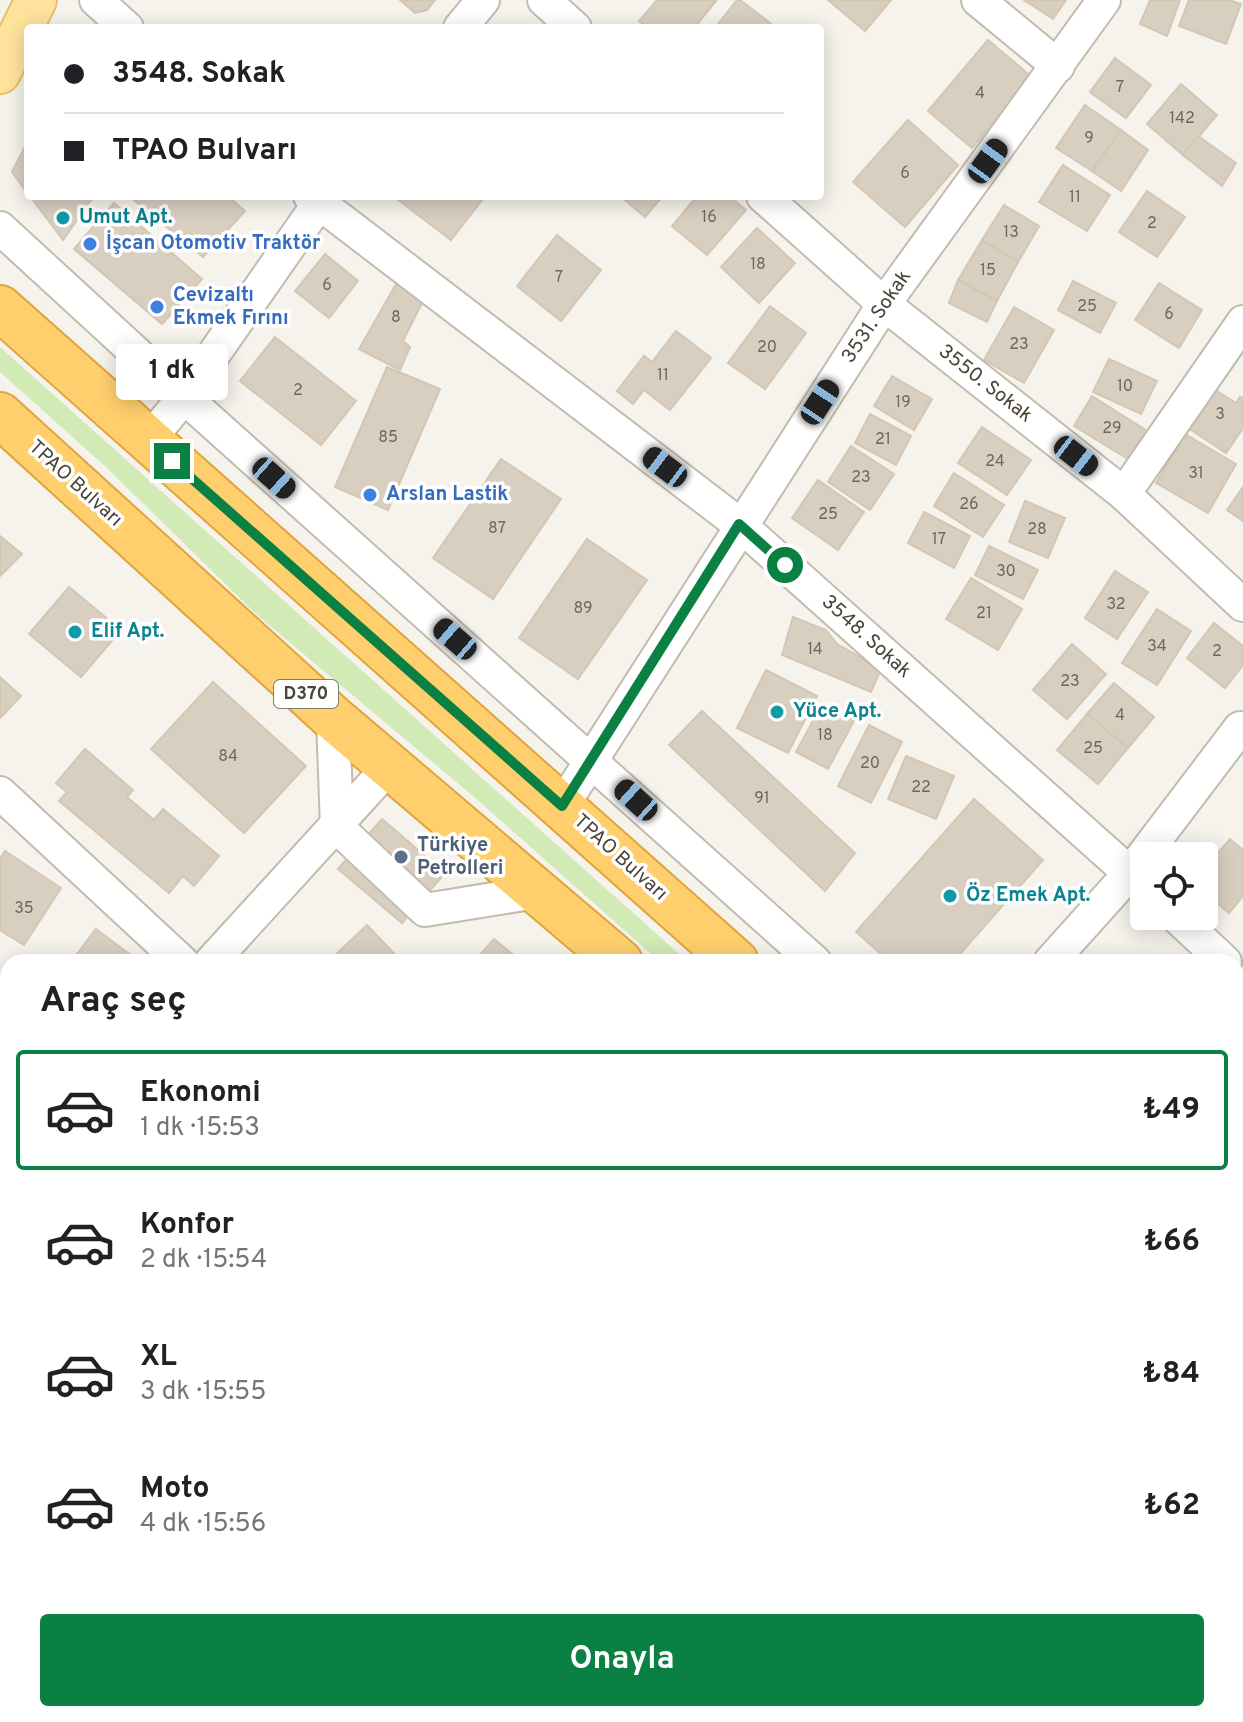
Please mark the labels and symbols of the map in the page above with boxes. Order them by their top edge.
house number: 7 [1116,78,1124,98]
house number: 4 [975,84,985,104]
house number: 142 [1169,109,1195,129]
house number: 9 [1084,129,1094,149]
car [964,135,1012,187]
house number: 6 [900,164,910,184]
house number: 11 [1069,188,1081,208]
place label: Umut Apt. [79,205,173,231]
house number: 16 [701,208,717,228]
marker: Umut Apt. [54,209,72,227]
house number: 2 [1147,214,1157,234]
house number: 13 [1003,223,1019,243]
place label: İşcan Otomotiv Traktör [106,229,321,257]
marker: İşcan Otomotiv Traktör [81,235,99,253]
house number: 18 [750,255,766,275]
house number: 15 [980,261,996,281]
street label: 3531. Sokak [836,265,918,369]
house number: 7 [555,268,563,288]
house number: 6 [322,276,332,296]
place label: Cevizaltı Ekmek Fırını [173,283,289,332]
house number: 25 [1077,297,1097,317]
marker: Cevizaltı Ekmek Fırını [148,298,166,316]
house number: 6 [1164,305,1174,325]
house number: 8 [391,308,401,328]
house number: 23 [1009,335,1029,355]
house number: 20 [757,338,777,358]
street label: 3550. Sokak [933,339,1037,429]
callout: 1 dk [116,345,228,401]
house number: 11 [657,366,669,386]
car [797,375,843,429]
house number: 10 [1117,377,1133,397]
house number: 2 [293,381,303,401]
house number: 19 [895,393,911,413]
house number: 3 [1215,405,1225,425]
house number: 29 [1102,419,1122,439]
house number: 85 [378,428,398,448]
house number: 21 [875,430,891,450]
car [1050,432,1102,480]
street label: TPAO Bulvarı [23,435,127,533]
route end [154,443,190,479]
car [639,443,691,491]
house number: 24 [985,452,1005,472]
car [248,453,300,503]
house number: 31 [1188,464,1204,484]
house number: 23 [851,468,871,488]
place label: Arslan Lastik [386,482,509,508]
marker: Arslan Lastik [361,486,379,504]
house number: 26 [959,495,979,515]
house number: 25 [818,505,838,525]
house number: 87 [488,519,506,539]
house number: 28 [1027,520,1047,540]
house number: 17 [932,530,946,550]
route start [767,547,803,583]
house number: 30 [996,562,1016,582]
street label: 3548. Sokak [815,590,917,684]
house number: 32 [1106,595,1126,615]
house number: 89 [573,599,593,619]
house number: 21 [976,604,992,624]
car [429,614,481,664]
place label: Elif Apt. [91,619,165,645]
marker: Elif Apt. [66,623,84,641]
house number: 34 [1147,637,1167,657]
house number: 14 [807,640,823,660]
house number: 2 [1212,642,1222,662]
house number: 23 [1060,672,1080,692]
road number: D370 [274,680,338,708]
place label: Yüce Apt. [793,699,882,725]
marker: Yüce Apt. [768,703,786,721]
house number: 4 [1115,706,1125,726]
house number: 18 [817,726,833,746]
house number: 25 [1083,739,1103,759]
house number: 84 [218,747,238,767]
house number: 20 [860,754,880,774]
car [610,775,662,825]
house number: 22 [911,778,931,798]
house number: 91 [754,789,770,809]
street label: TPAO Bulvarı [568,809,672,907]
place label: Türkiye Petrolleri [417,833,504,882]
marker: Türkiye Petrolleri [392,848,410,866]
place label: Öz Emek Apt. [966,882,1091,909]
marker: Öz Emek Apt. [941,887,959,905]
house number: 35 [14,899,34,919]

